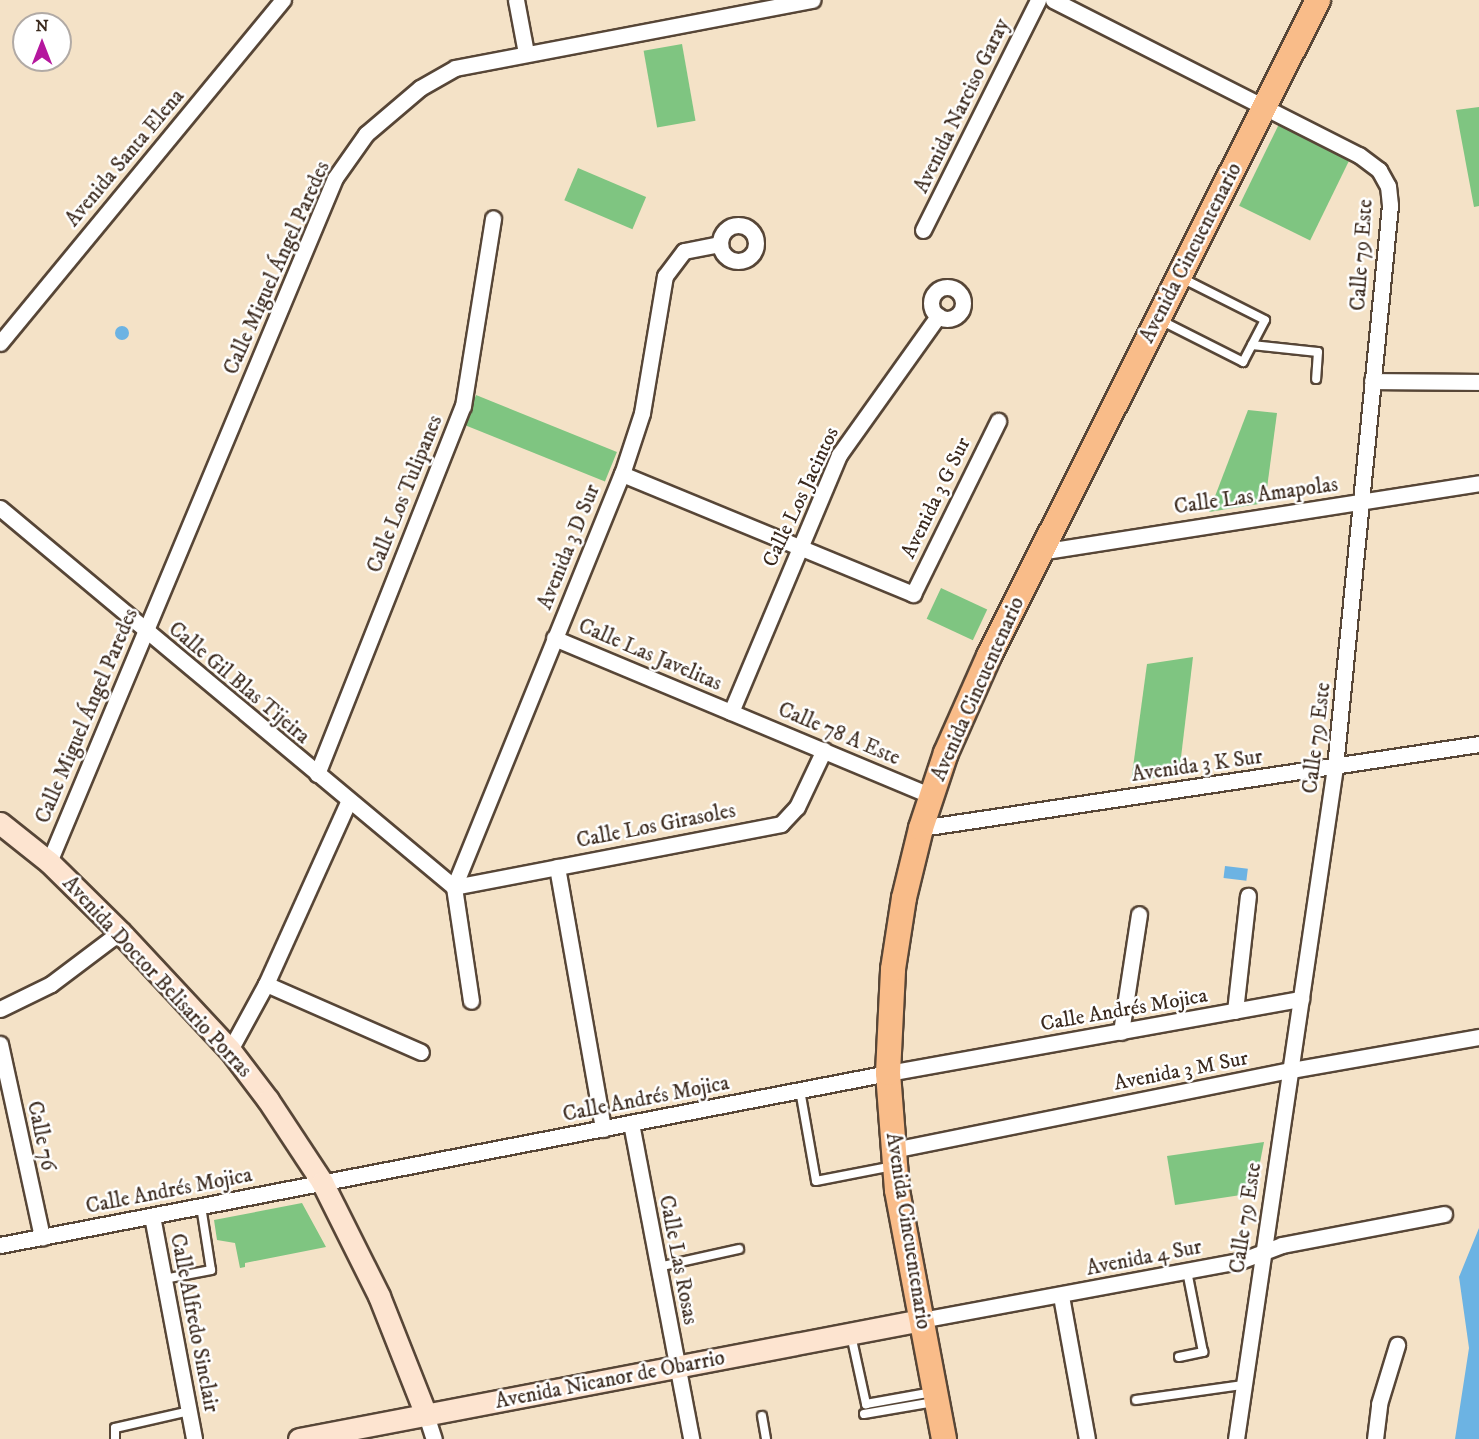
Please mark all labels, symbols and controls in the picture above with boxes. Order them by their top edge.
north arrow [12,12,72,72]
street label: Avenida Narciso Garay [909,15,1015,197]
text: N [35,16,49,36]
street label: Avenida Santa Elena [60,84,190,232]
street label: Calle Miguel Ángel Paredes [219,157,335,379]
street label: Avenida Cincuentenario [1135,159,1247,347]
street label: Calle 79 Este [1346,198,1378,312]
street label: Calle Los Tulipanes [362,412,448,576]
street label: Calle Los Jacintos [758,423,844,571]
street label: Avenida 3 G Sur [896,433,976,563]
street label: Calle Las Amapolas [1172,472,1340,520]
street label: Avenida 3 D Sur [532,481,606,613]
street label: Avenida Cincuentenario [926,593,1030,785]
street label: Calle Miguel Ángel Paredes [30,605,144,827]
street label: Calle Las Javelitas [575,613,725,697]
street label: Calle Gil Blas Tijeira [163,617,315,749]
street label: Calle 79 Este [1298,681,1336,795]
street label: Calle 78 A Este [774,697,904,771]
street label: Avenida 3 K Sur [1130,744,1264,788]
street label: Calle Los Girasoles [574,798,738,854]
street label: Avenida Doctor Belisario Porras [57,871,257,1083]
street label: Calle Andrés Mojica [1039,983,1209,1037]
street label: Avenida 3 M Sur [1112,1046,1250,1096]
street label: Calle Andrés Mojica [561,1071,731,1127]
street label: Calle 76 [21,1099,61,1173]
street label: Avenida Cincuentenario [880,1131,936,1331]
street label: Calle 79 Este [1225,1161,1267,1275]
street label: Calle Andrés Mojica [84,1163,254,1219]
street label: Calle Las Rosas [653,1193,703,1327]
street label: Calle Alfredo Sinclair [164,1232,224,1414]
street label: Avenida 4 Sur [1084,1234,1204,1282]
street label: Avenida Nicanor de Obarrio [493,1345,727,1415]

